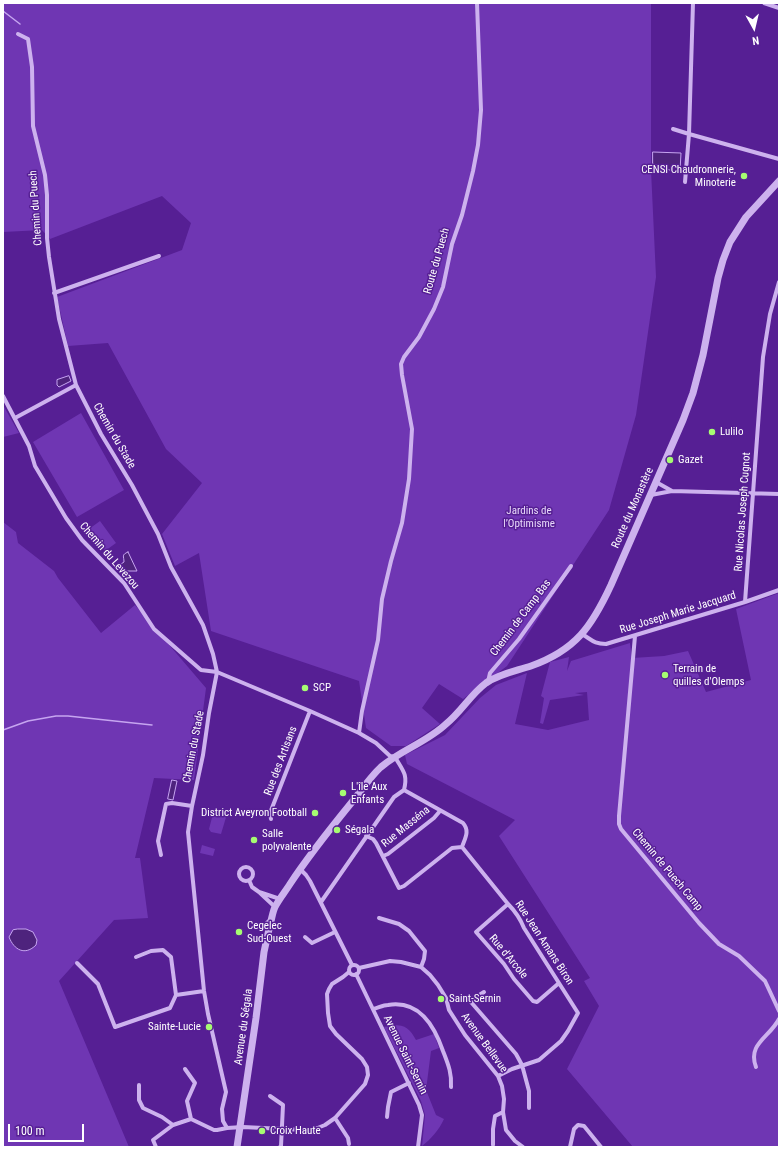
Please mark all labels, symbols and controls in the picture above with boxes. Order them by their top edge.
north arrow [734,8,774,48]
text: N [751,33,760,47]
place label: CENSI Chaudronnerie, Minoterie [641,163,736,189]
street label: Chemin du Puech [27,170,45,246]
marker: CENSI Chaudronnerie, Minoterie [739,171,749,181]
street label: Route du Puech [421,227,453,295]
street label: Chemin du Stade [90,401,138,471]
place label: Lulilo [720,425,743,439]
marker: Lulilo [707,427,717,437]
street label: Rue Nicolas Joseph Cugnot [732,452,754,572]
place label: Gazet [678,453,703,467]
marker: Gazet [665,455,675,465]
street label: Route du Monastère [609,465,657,551]
park label: Jardins de l’Optimisme [503,504,555,530]
street label: Chemin du Levezou [76,520,142,592]
street label: Chemin de Camp Bas [488,577,554,659]
street label: Rue Joseph Marie Jacquard [618,589,738,637]
place label: Terrain de quilles d'Olemps [673,662,744,688]
marker: Terrain de quilles d'Olemps [660,670,670,680]
place label: SCP [313,681,331,695]
marker: SCP [300,683,310,693]
street label: Chemin du Stade [181,710,207,784]
street label: Rue des Artisans [262,724,300,798]
place label: L'île Aux Enfants [351,780,387,806]
marker: L'île Aux Enfants [338,788,348,798]
street label: Rue Masséna [379,804,433,850]
place label: District Aveyron Football [201,806,307,820]
marker: District Aveyron Football [310,808,320,818]
place label: Ségala [345,823,374,837]
marker: Ségala [332,825,342,835]
street label: Chemin de Puech Camp [629,826,705,914]
place label: Salle polyvalente [262,827,311,853]
marker: Salle polyvalente [249,835,259,845]
street label: Rue Jean Amans Biron [512,898,576,988]
place label: Cegelec Sud-Ouest [247,919,292,945]
marker: Cegelec Sud-Ouest [234,927,244,937]
street label: Rue d'Arcole [486,932,530,982]
street label: Avenue du Ségala [232,988,256,1066]
place label: Saint-Sernin [449,992,501,1006]
marker: Saint-Sernin [436,994,446,1004]
street label: Avenue Bellevue [458,1011,510,1075]
street label: Avenue Saint-Sernin [380,1013,430,1097]
place label: Sainte-Lucie [148,1020,201,1034]
marker: Sainte-Lucie [204,1022,214,1032]
scale bar [10,1116,86,1142]
text: 100 m [15,1124,45,1138]
place label: Croix Haute [270,1124,321,1138]
marker: Croix Haute [257,1126,267,1136]

